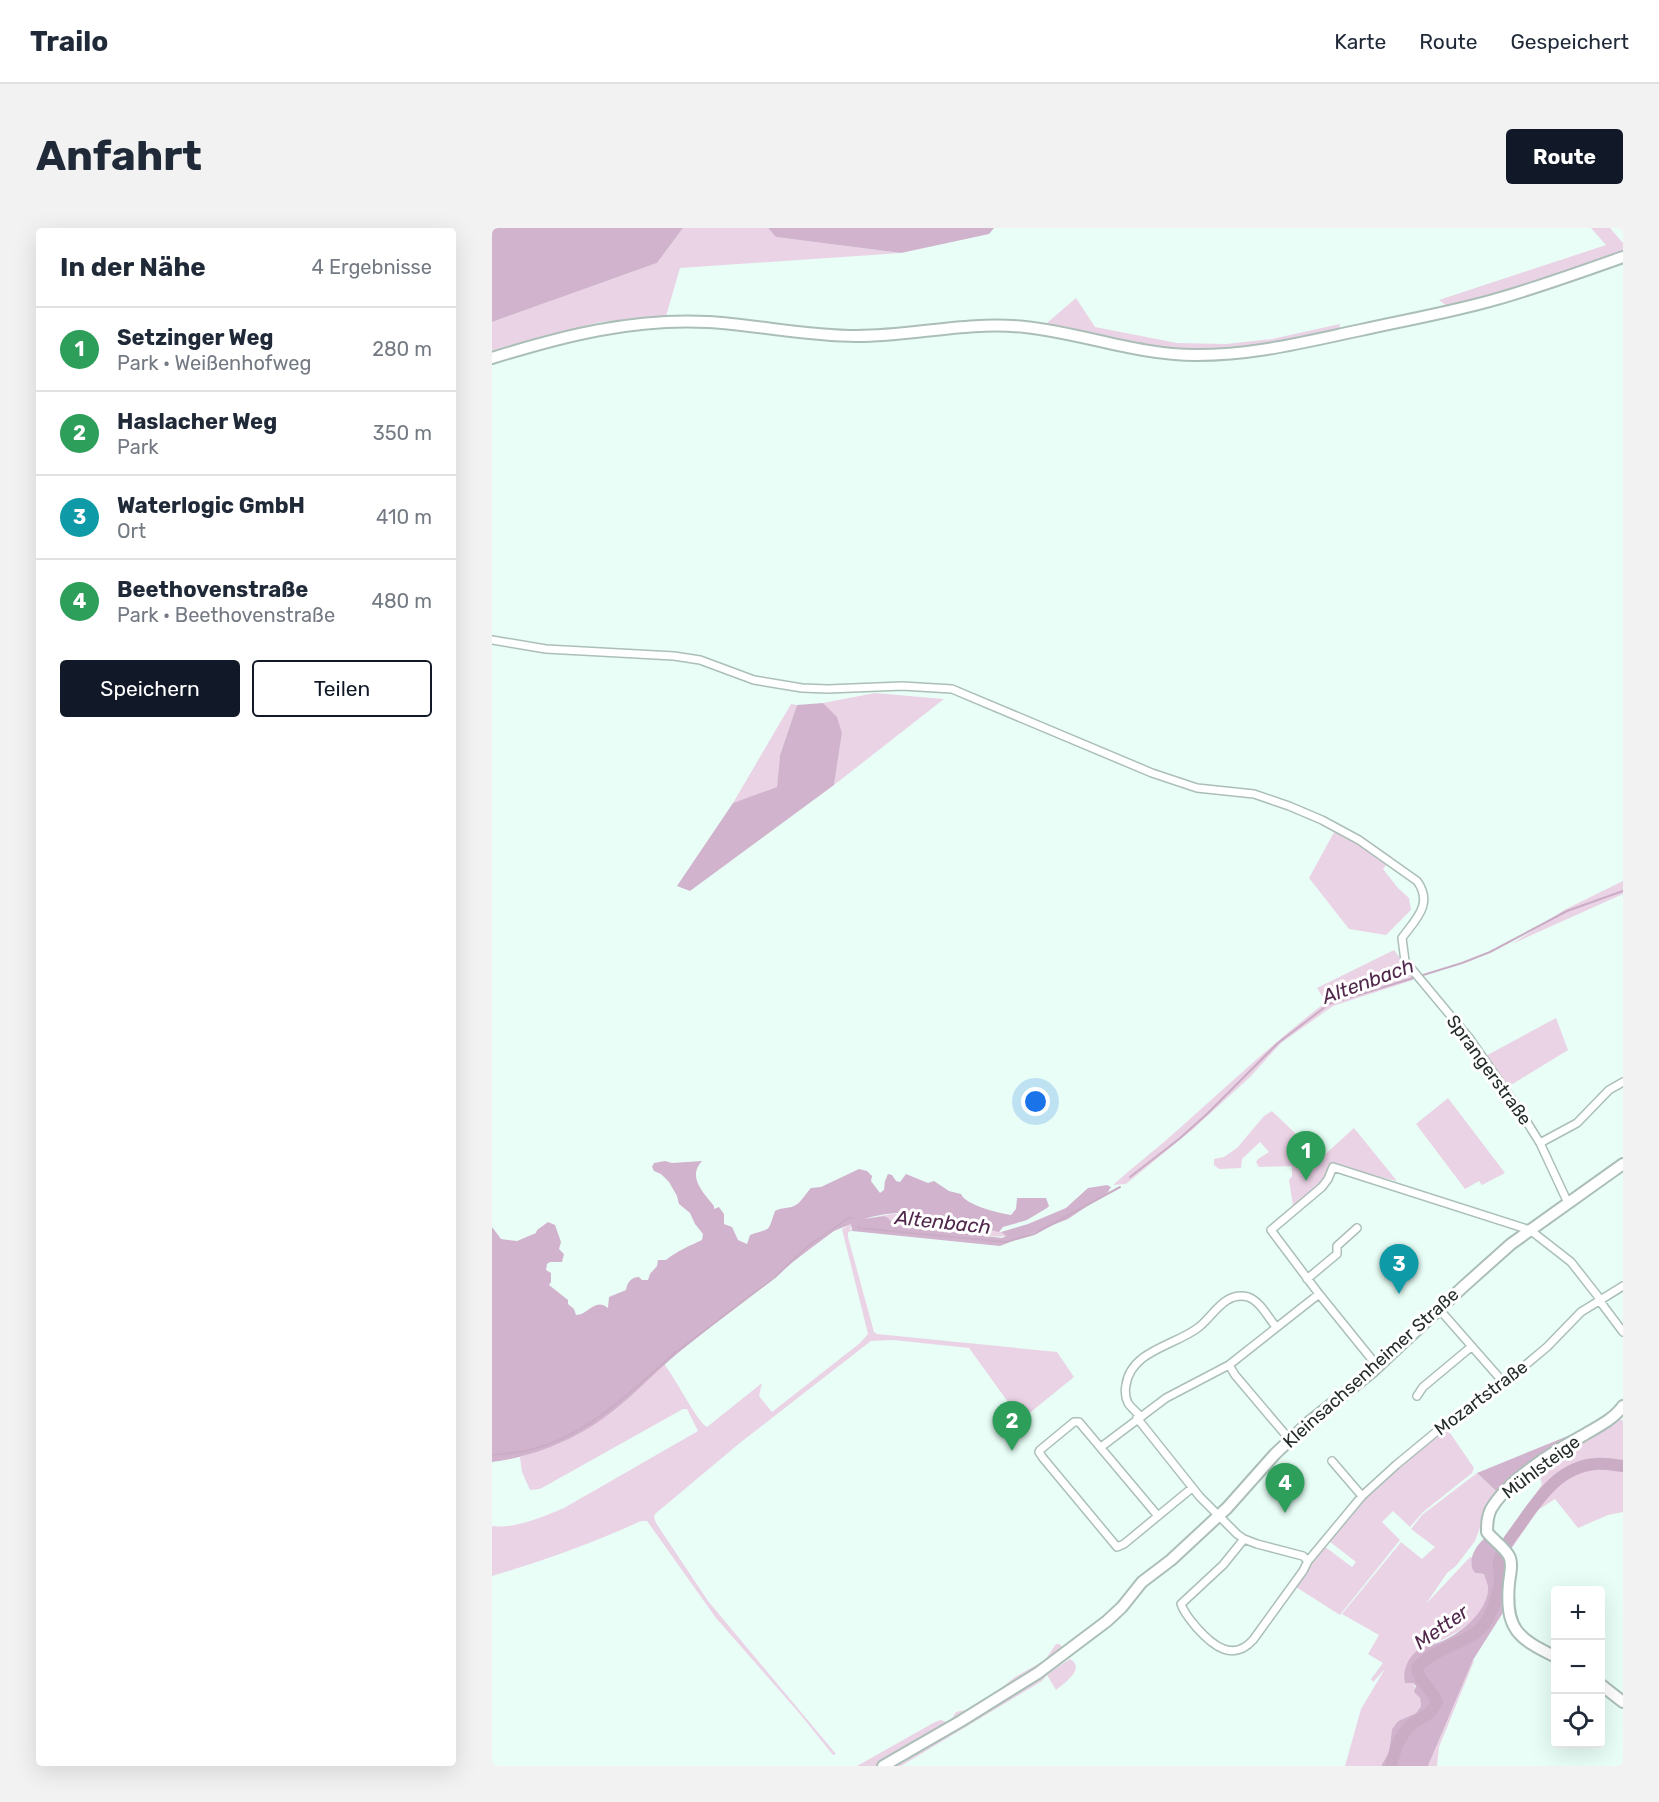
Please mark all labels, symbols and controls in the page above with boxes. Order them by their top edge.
text: Trailo [30,25,108,58]
text: Karte [1334,29,1386,54]
text: Route [1419,29,1478,54]
text: Gespeichert [1511,29,1629,54]
button: Route [1506,129,1623,184]
text: Anfahrt [36,131,202,181]
text: In der Nähe [60,252,206,283]
text: 4 Ergebnisse [312,255,432,279]
text: Setzinger Weg [117,324,274,351]
text: 1 [75,337,84,361]
text: 280 m [372,337,432,361]
text: Park · Weißenhofweg [117,351,311,375]
text: Haslacher Weg [117,408,277,435]
text: 2 [73,421,86,445]
text: 350 m [373,421,432,445]
text: Park [117,435,159,459]
text: Waterlogic GmbH [117,492,305,519]
text: 3 [73,505,86,529]
text: 410 m [376,505,432,529]
text: Ort [117,519,146,543]
text: Beethovenstraße [117,576,308,603]
text: 4 [73,589,86,613]
text: 480 m [371,589,432,613]
text: Park · Beethovenstraße [117,603,335,627]
button: Speichern [60,660,240,717]
button: Teilen [252,660,432,717]
water label: Altenbach [1318,953,1417,1009]
street label: Sprangerstraße [1442,1011,1536,1129]
your location [1021,1087,1050,1116]
pin: 1 [1286,1132,1326,1181]
water label: Altenbach [893,1205,992,1239]
pin: 3 [1380,1244,1418,1294]
street label: Kleinsachsenheimer Straße [1279,1283,1463,1453]
street label: Mozartstraße [1430,1356,1532,1440]
pin: 2 [992,1402,1032,1451]
street label: Mühlsteige [1498,1431,1584,1503]
pin: 4 [1266,1464,1304,1513]
map controls [1551,1586,1605,1748]
button: + [1551,1586,1605,1640]
water label: Metter [1409,1599,1474,1654]
button: − [1551,1640,1605,1694]
button: locate [1551,1694,1605,1748]

